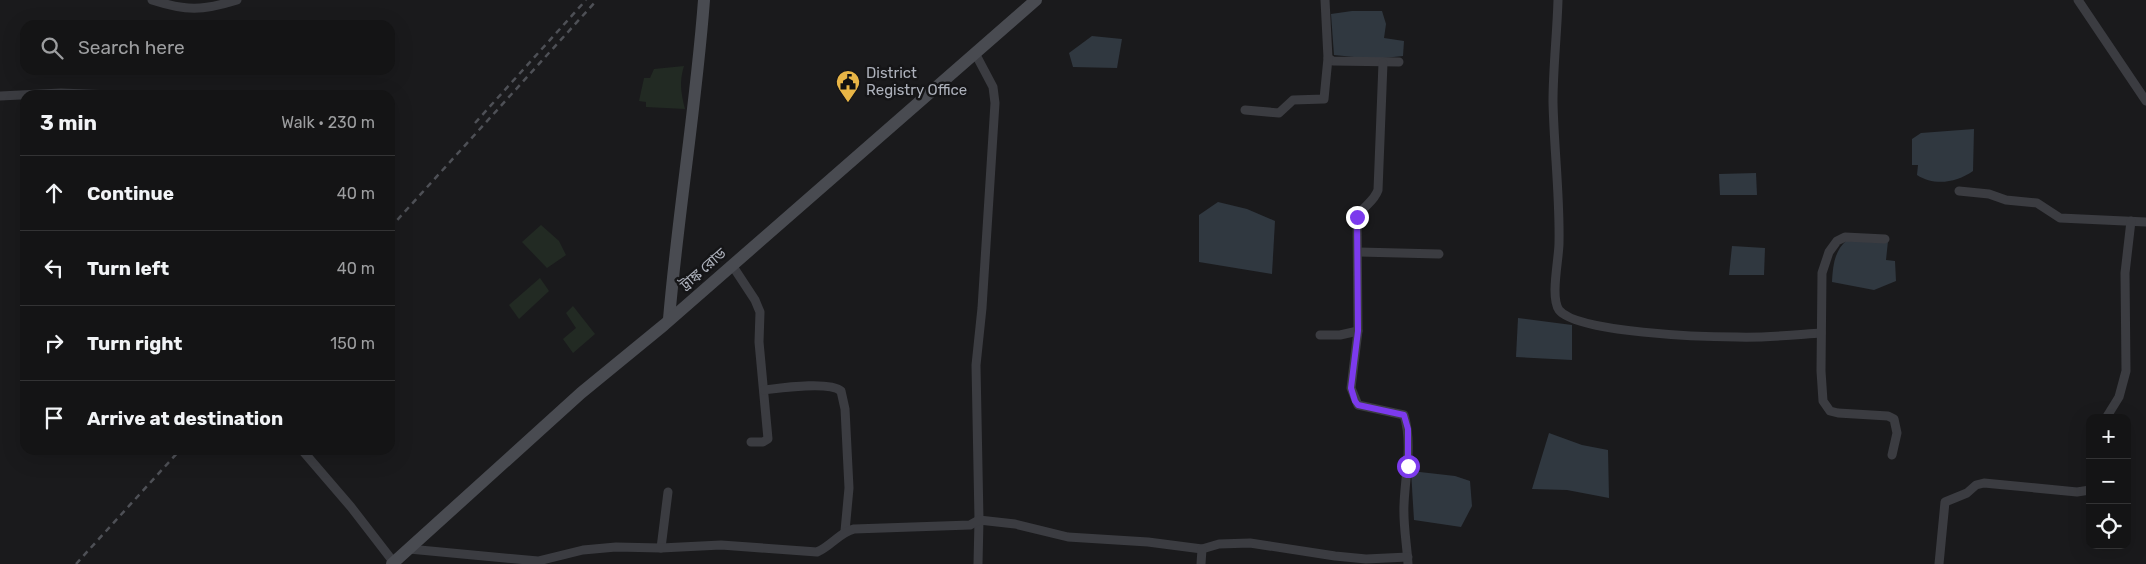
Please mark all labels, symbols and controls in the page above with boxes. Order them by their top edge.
search box [20,20,395,75]
icon: search [38,34,66,62]
text: Search here [78,36,185,59]
place label: District Registry Office [866,64,967,99]
public building icon: District Registry Office [835,69,861,103]
text: 3 min [40,110,97,135]
text: Walk · 230 m [281,113,375,132]
icon: ahead [40,179,68,207]
text: Continue [87,182,174,205]
text: 40 m [337,184,375,203]
route end [1346,206,1369,229]
street label: ট্রাঙ্ক রোড [675,244,730,295]
icon: left [40,254,68,282]
text: Turn left [87,257,169,280]
text: 40 m [337,259,375,278]
icon: right [40,329,68,357]
text: Turn right [87,332,182,355]
text: 150 m [330,334,375,353]
icon: arrive [40,404,68,432]
text: Arrive at destination [87,407,283,430]
map controls [2086,414,2131,549]
button: + [2086,414,2131,459]
route start [1397,455,1420,478]
button: − [2086,459,2131,504]
button: locate [2086,504,2131,549]

